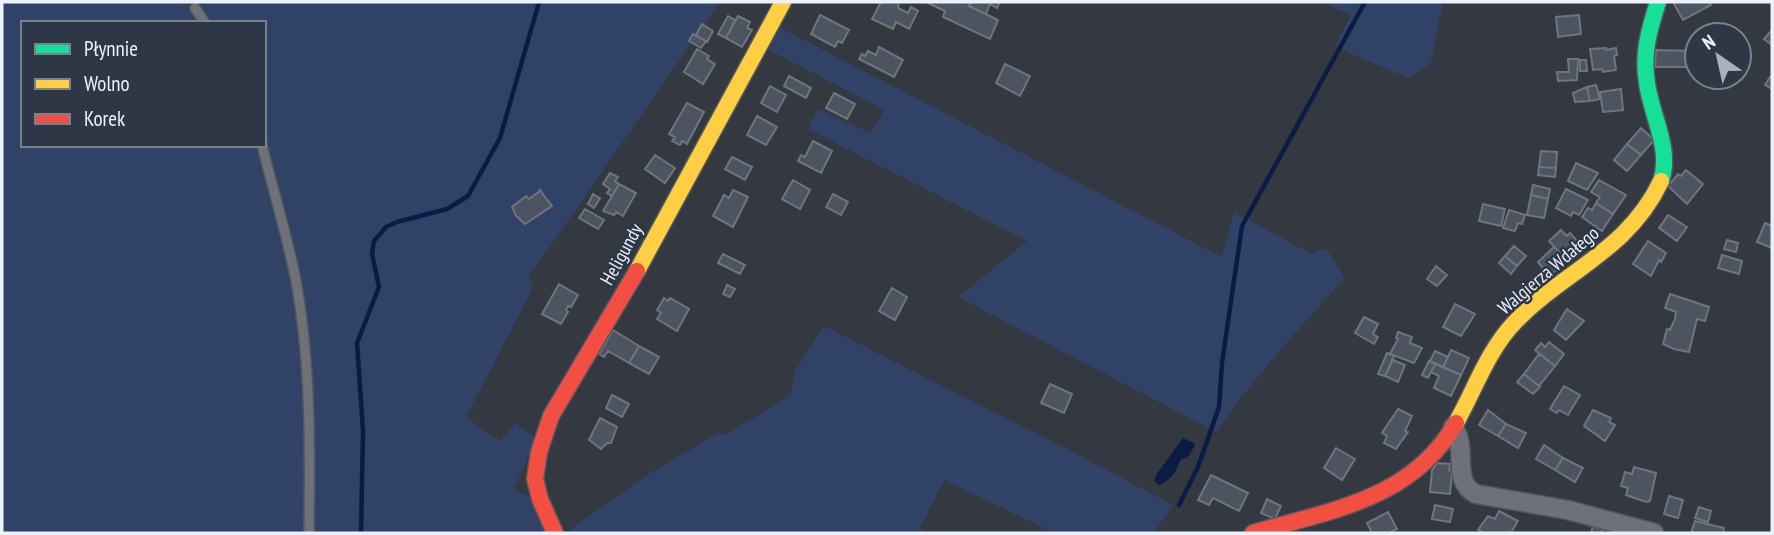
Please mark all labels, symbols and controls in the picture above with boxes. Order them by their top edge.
legend [21,21,266,147]
north arrow [1683,21,1753,91]
text: N [1698,29,1719,55]
text: Płynnie [84,35,138,62]
text: Wolno [84,70,130,97]
text: Korek [84,105,125,132]
street label: Heligundy [594,218,648,289]
street label: Walgierza Wdałego [1492,221,1604,319]

